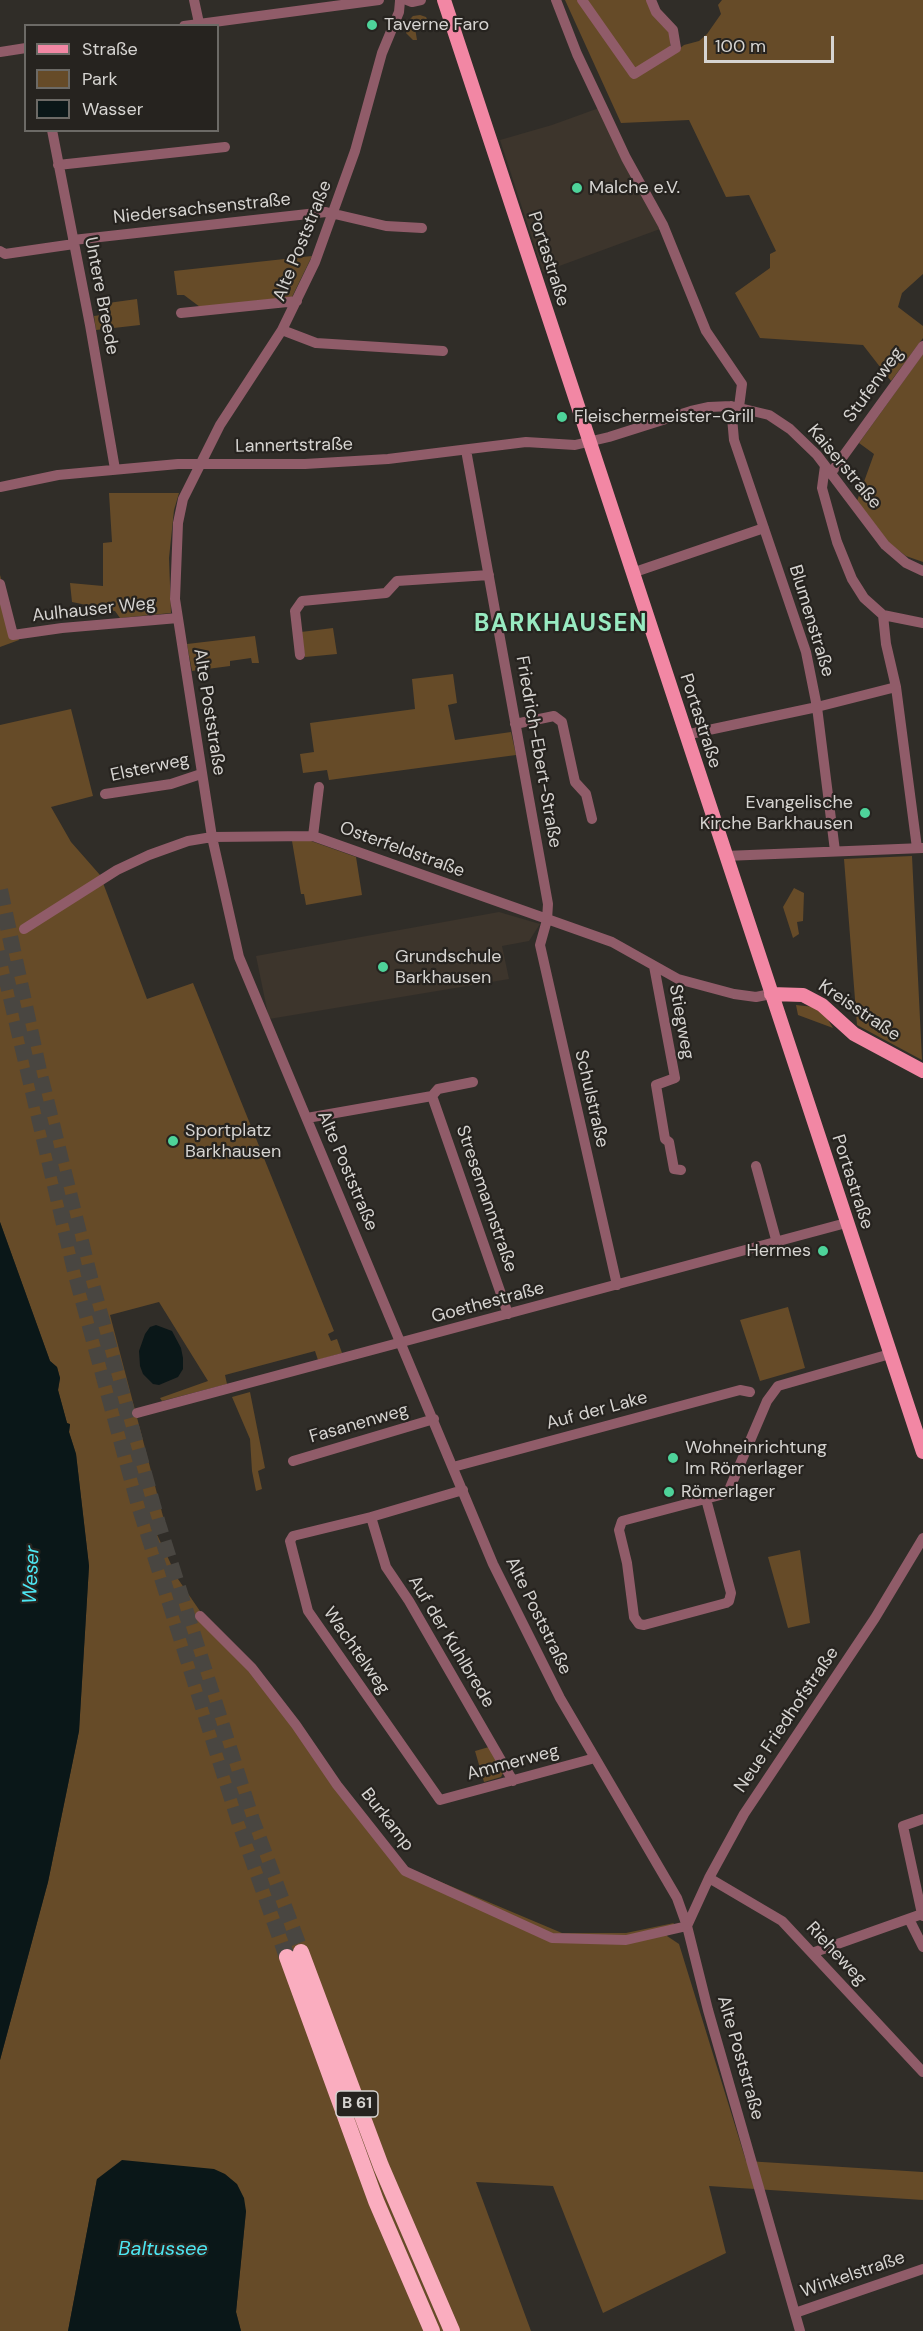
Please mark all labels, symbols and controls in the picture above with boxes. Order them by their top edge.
place label: Taverne Faro [384,14,489,36]
marker: Taverne Faro [365,18,379,32]
legend [24,24,219,132]
scale bar [707,24,838,62]
text: 100 m [715,34,766,58]
text: Straße [82,37,138,61]
text: Park [82,67,118,91]
text: Wasser [82,97,143,121]
place label: Malche e.V. [589,177,680,199]
street label: Alte Poststraße [269,178,337,304]
marker: Malche e.V. [570,181,584,195]
street label: Niedersachsenstraße [112,189,292,229]
street label: Portastraße [523,209,573,309]
street label: Untere Breede [79,235,123,357]
street label: Stufenweg [839,343,909,427]
place label: Fleischermeister-Grill [574,406,754,428]
marker: Fleischermeister-Grill [555,410,569,424]
street label: Kaiserstraße [802,420,886,514]
street label: Lannertstraße [235,434,353,458]
street label: Blumenstraße [784,562,838,680]
street label: Aulhauser Weg [31,593,157,627]
district label: BARKHAUSEN [474,611,648,639]
street label: Alte Poststraße [188,647,230,777]
street label: Friedrich-Ebert-Straße [510,654,566,850]
street label: Portastraße [675,671,725,771]
street label: Elsterweg [109,749,191,787]
place label: Evangelische Kirche Barkhausen [700,792,853,834]
marker: Evangelische Kirche Barkhausen [858,806,872,820]
street label: Osterfeldstraße [336,817,468,883]
place label: Grundschule Barkhausen [395,946,501,988]
marker: Grundschule Barkhausen [376,960,390,974]
street label: Kreisstraße [814,976,904,1046]
street label: Stiegweg [664,983,698,1061]
street label: Schulstraße [569,1048,613,1150]
street label: Alte Poststraße [312,1108,382,1234]
place label: Sportplatz Barkhausen [185,1120,281,1162]
street label: Stresemannstraße [451,1123,521,1275]
street label: Portastraße [827,1132,877,1232]
marker: Sportplatz Barkhausen [166,1134,180,1148]
place label: Hermes [747,1240,811,1262]
marker: Hermes [816,1244,830,1258]
street label: Goethestraße [429,1278,547,1328]
street label: Auf der Lake [544,1387,650,1435]
street label: Fasanenweg [307,1400,411,1448]
place label: Wohneinrichtung Im Römerlager [685,1437,827,1480]
marker: Wohneinrichtung Im Römerlager [666,1451,680,1465]
place label: Römerlager [681,1481,775,1503]
marker: Römerlager [662,1485,676,1499]
water label: Weser [18,1545,46,1605]
street label: Alte Poststraße [500,1554,576,1678]
street label: Auf der Kuhlbrede [403,1572,499,1712]
street label: Wachtelweg [318,1603,394,1699]
street label: Neue Friedhofstraße [730,1643,844,1797]
street label: Ammerweg [465,1740,561,1786]
street label: Burkamp [356,1784,418,1856]
street label: Rieheweg [801,1918,871,1990]
street label: Alte Poststraße [712,1993,768,2123]
road number: B 61 [336,2091,378,2117]
water label: Baltussee [118,2238,208,2262]
street label: Winkelstraße [798,2247,908,2303]

